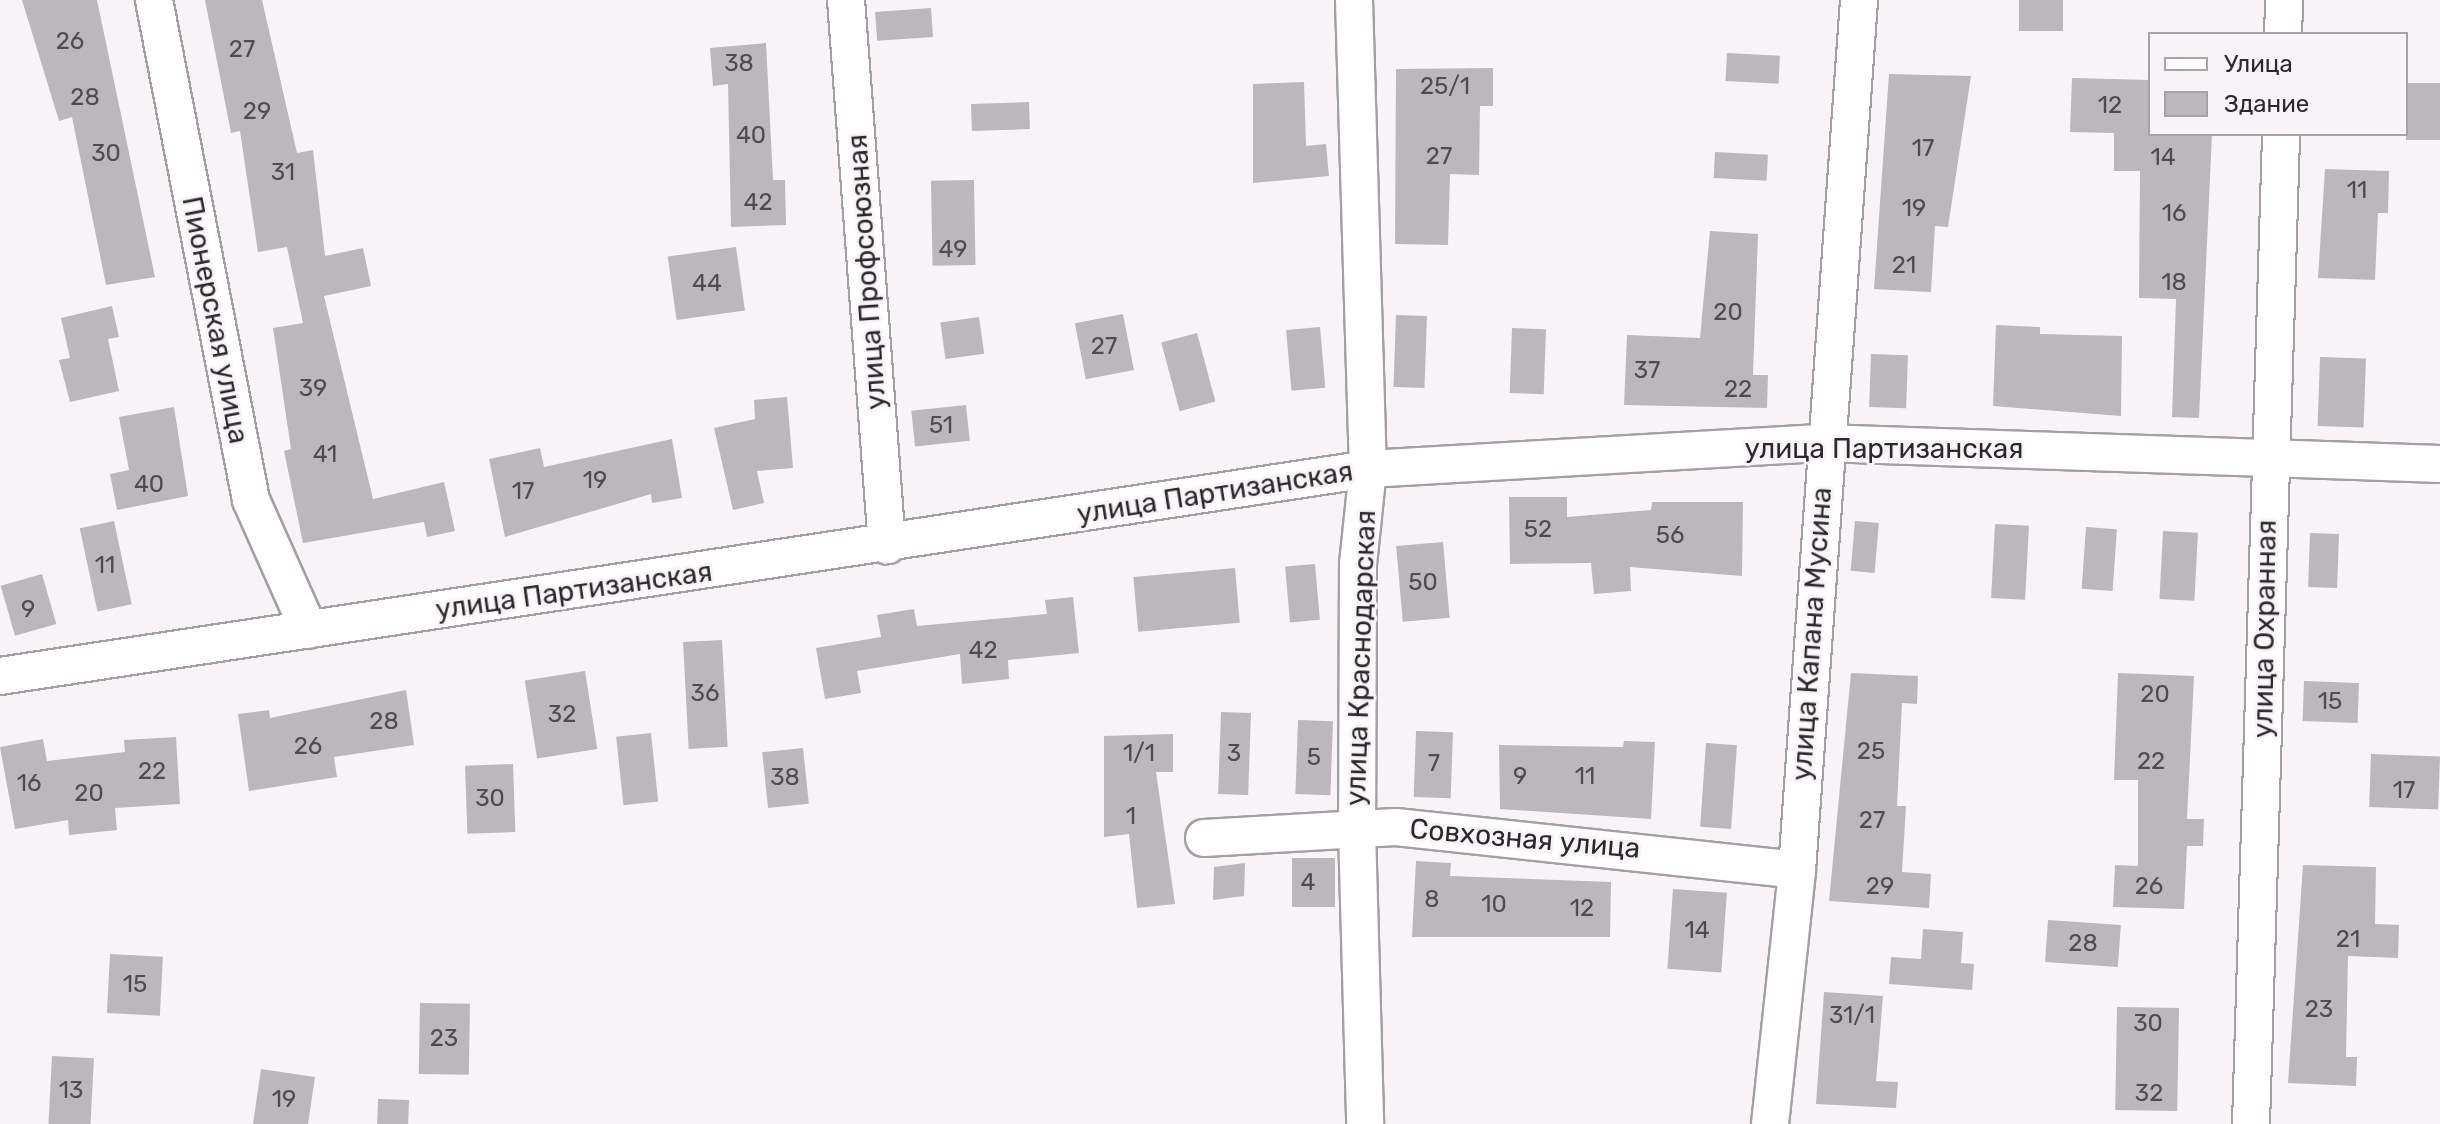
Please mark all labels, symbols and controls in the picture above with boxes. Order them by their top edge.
house number: 26 [56,28,84,56]
legend [2148,32,2408,136]
house number: 27 [229,36,255,64]
house number: 38 [724,50,754,78]
text: Улица [2224,50,2293,78]
house number: 25/1 [1420,73,1470,101]
house number: 28 [70,84,100,112]
text: Здание [2224,90,2309,118]
house number: 12 [2098,92,2122,120]
house number: 29 [243,98,271,126]
house number: 40 [736,122,766,150]
street label: улица Профсоюзная [841,133,893,411]
house number: 17 [1912,135,1934,163]
house number: 30 [91,140,121,168]
house number: 27 [1426,143,1452,171]
house number: 14 [2150,144,2176,172]
house number: 31 [271,159,295,187]
house number: 11 [2347,177,2367,205]
house number: 42 [744,189,772,217]
street label: Пионерская улица [175,194,255,446]
house number: 19 [1902,195,1926,223]
house number: 16 [2162,200,2186,228]
house number: 49 [939,236,967,264]
house number: 21 [1892,252,1916,280]
house number: 18 [2161,269,2187,297]
house number: 44 [692,270,722,298]
house number: 20 [1713,299,1743,327]
house number: 27 [1091,333,1117,361]
house number: 37 [1634,357,1660,385]
house number: 39 [299,375,327,403]
house number: 22 [1724,376,1752,404]
house number: 51 [929,412,953,440]
street label: улица Партизанская [1745,432,2023,466]
house number: 41 [313,441,337,469]
street label: улица Партизанская [1075,455,1355,531]
house number: 19 [583,467,607,495]
house number: 40 [134,471,164,499]
house number: 17 [512,478,534,506]
street label: улица Капана Мусина [1785,486,1839,782]
street label: улица Краснодарская [1339,509,1383,807]
house number: 52 [1524,516,1552,544]
street label: улица Охранная [2246,520,2284,738]
house number: 56 [1656,522,1684,550]
house number: 11 [95,552,115,580]
street label: улица Партизанская [434,555,714,627]
house number: 50 [1408,569,1438,597]
house number: 9 [21,596,35,624]
house number: 42 [969,637,997,665]
house number: 36 [691,680,719,708]
house number: 20 [2140,681,2170,709]
house number: 15 [2318,688,2342,716]
house number: 32 [548,701,576,729]
house number: 28 [369,708,399,736]
house number: 26 [294,733,322,761]
house number: 25 [1857,738,1885,766]
house number: 1/1 [1123,740,1155,768]
house number: 3 [1227,740,1241,768]
house number: 5 [1307,744,1321,772]
house number: 22 [2137,748,2165,776]
house number: 7 [1428,750,1440,778]
house number: 22 [138,758,166,786]
house number: 9 [1513,763,1527,791]
house number: 11 [1575,763,1595,791]
house number: 38 [770,764,800,792]
house number: 16 [17,770,41,798]
house number: 17 [2393,777,2415,805]
house number: 20 [74,780,104,808]
house number: 30 [475,785,505,813]
house number: 1 [1126,803,1136,831]
house number: 27 [1859,807,1885,835]
street label: Совхозная улица [1408,812,1642,866]
house number: 4 [1301,869,1315,897]
house number: 29 [1866,873,1894,901]
house number: 26 [2135,873,2163,901]
house number: 8 [1424,886,1440,914]
house number: 10 [1481,891,1507,919]
house number: 12 [1570,895,1594,923]
house number: 14 [1684,917,1710,945]
house number: 21 [2336,926,2360,954]
house number: 28 [2068,930,2098,958]
house number: 15 [123,971,147,999]
house number: 23 [2305,996,2333,1024]
house number: 31/1 [1829,1002,1875,1030]
house number: 30 [2133,1010,2163,1038]
house number: 23 [430,1025,458,1053]
house number: 13 [59,1077,83,1105]
house number: 32 [2135,1080,2163,1108]
house number: 19 [272,1086,296,1114]

